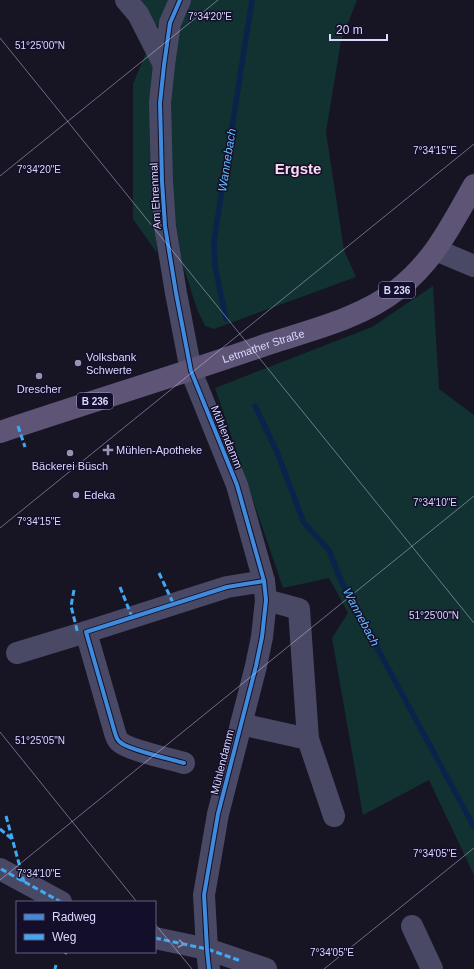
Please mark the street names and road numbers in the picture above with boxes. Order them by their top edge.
street label: Am Ehrenmal [147,162,163,230]
road number: B 236 [379,282,415,298]
street label: Letmather Straße [221,327,306,365]
road number: B 236 [77,393,113,409]
street label: Mühlendamm [209,404,245,470]
street label: Mühlendamm [208,728,236,796]

